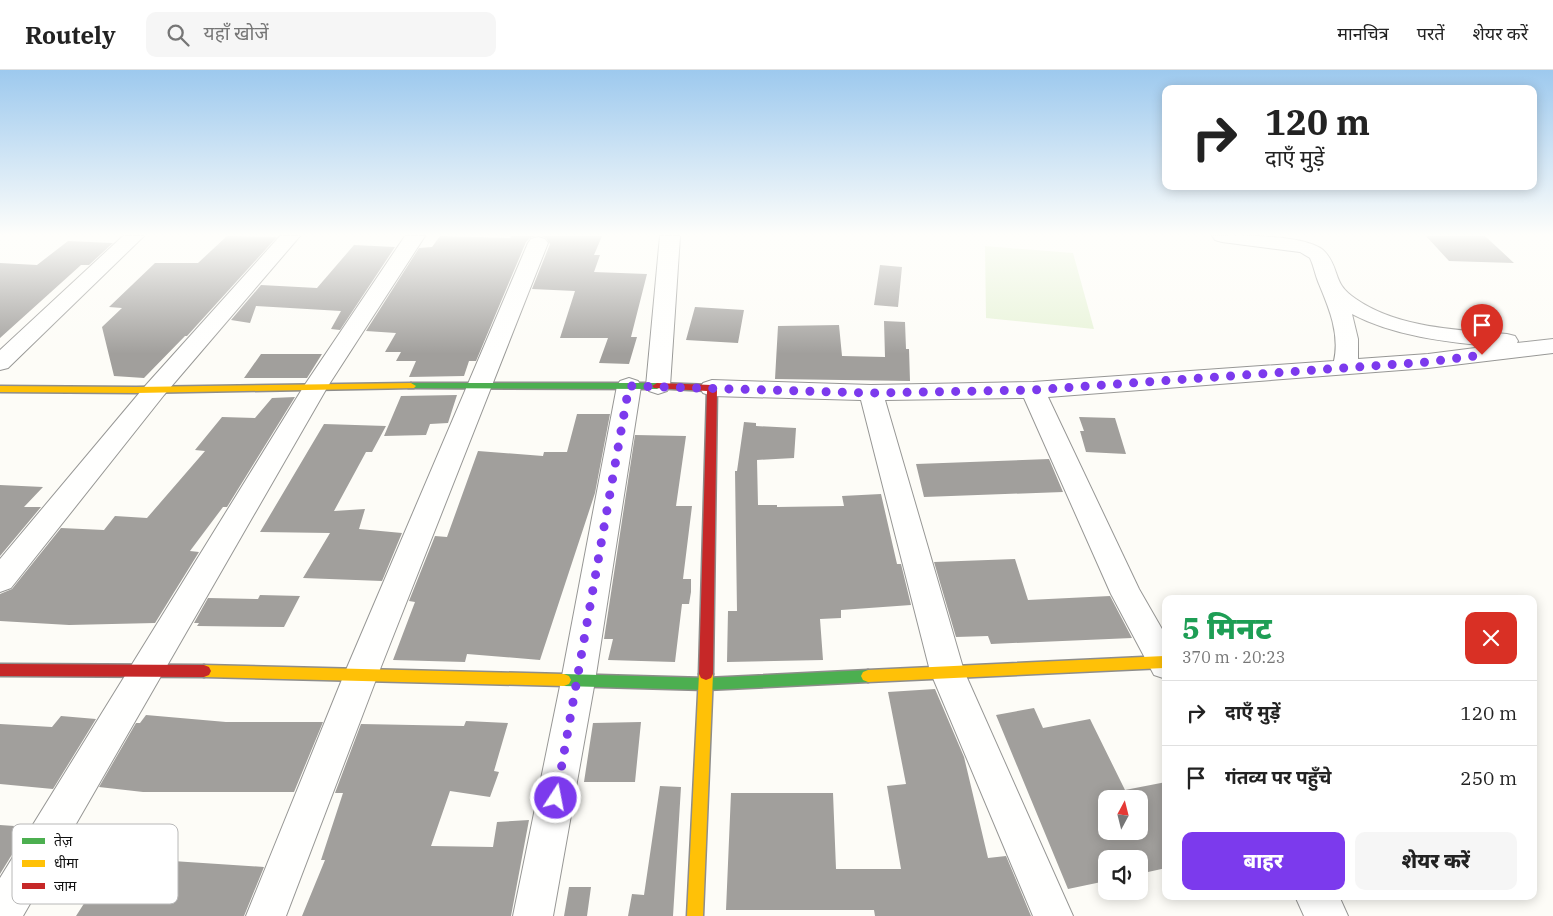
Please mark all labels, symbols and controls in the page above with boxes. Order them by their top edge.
search box [146,12,496,57]
text: Routely [25,19,116,51]
icon: search [164,21,192,49]
text: यहाँ खोजें [204,21,269,45]
text: मानचित्र [1337,22,1389,45]
text: परतें [1417,22,1445,45]
text: शेयर करें [1473,22,1528,45]
text: 120 m [1265,99,1370,145]
icon: right [1182,105,1247,170]
text: दाएँ मुड़ें [1265,143,1325,172]
pin [1461,304,1503,355]
icon: arrive [1468,311,1496,339]
text: 5 मिनट [1182,608,1272,647]
button: close [1465,612,1517,664]
text: 370 m · 20:23 [1182,647,1285,667]
icon: right [1182,699,1210,727]
text: दाएँ मुड़ें [1225,700,1280,724]
text: 120 m [1460,701,1517,725]
icon: arrive [1182,764,1210,792]
text: गंतव्य पर पहुँचे [1225,765,1332,789]
text: 250 m [1460,766,1517,790]
position arrow [529,771,581,823]
north arrow [1098,790,1148,840]
map controls [1098,790,1148,900]
legend [12,824,178,904]
text: तेज़ [54,832,73,850]
button: बाहर [1182,832,1345,890]
button: शेयर करें [1355,832,1517,890]
button: sound [1098,850,1148,900]
text: धीमा [54,854,79,872]
text: जाम [54,877,77,895]

